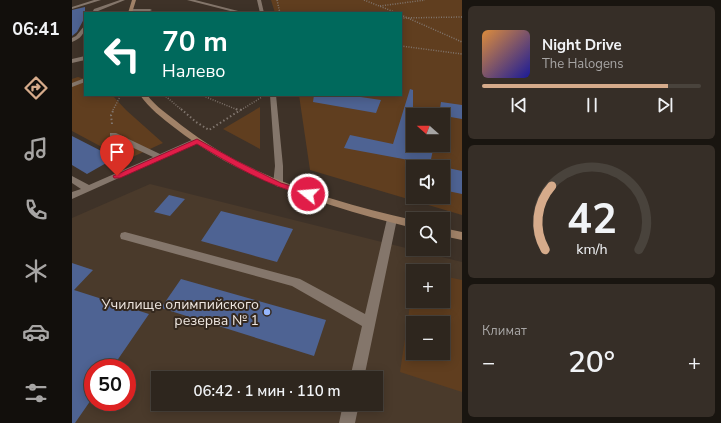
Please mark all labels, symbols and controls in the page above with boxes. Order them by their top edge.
text: 06:41 [12,17,60,41]
text: 70 m [162,23,228,61]
icon: left [96,28,148,80]
text: Night Drive [542,35,622,55]
text: The Halogens [542,55,623,73]
text: Налево [162,59,226,83]
icon: directions [22,74,50,102]
icon: previous [508,94,530,116]
icon: pause [581,94,603,116]
icon: next [654,94,676,116]
north arrow [406,108,450,152]
map controls [406,108,450,360]
icon: music [22,135,50,163]
pin [100,135,134,176]
icon: arrive [106,141,128,163]
button: sound [406,160,450,204]
position arrow [287,173,329,215]
text: 42 [567,190,616,247]
icon: phone [22,196,50,224]
button: search [406,212,450,256]
text: km/h [576,239,607,258]
icon: climate [22,257,50,285]
button: + [406,264,450,308]
place label: Училище олимпийского резерва № 1 [100,295,259,330]
marker: Училище олимпийского резерва № 1 [262,307,272,317]
button: − [406,316,450,360]
icon: car [22,318,50,346]
text: Климат [482,322,527,340]
text: 20° [568,342,615,383]
text: − [482,348,495,378]
text: + [688,348,701,378]
speed limit sign: 50 [84,359,136,411]
icon: filters [22,379,50,407]
text: 06:42 · 1 мин · 110 m [193,381,341,401]

